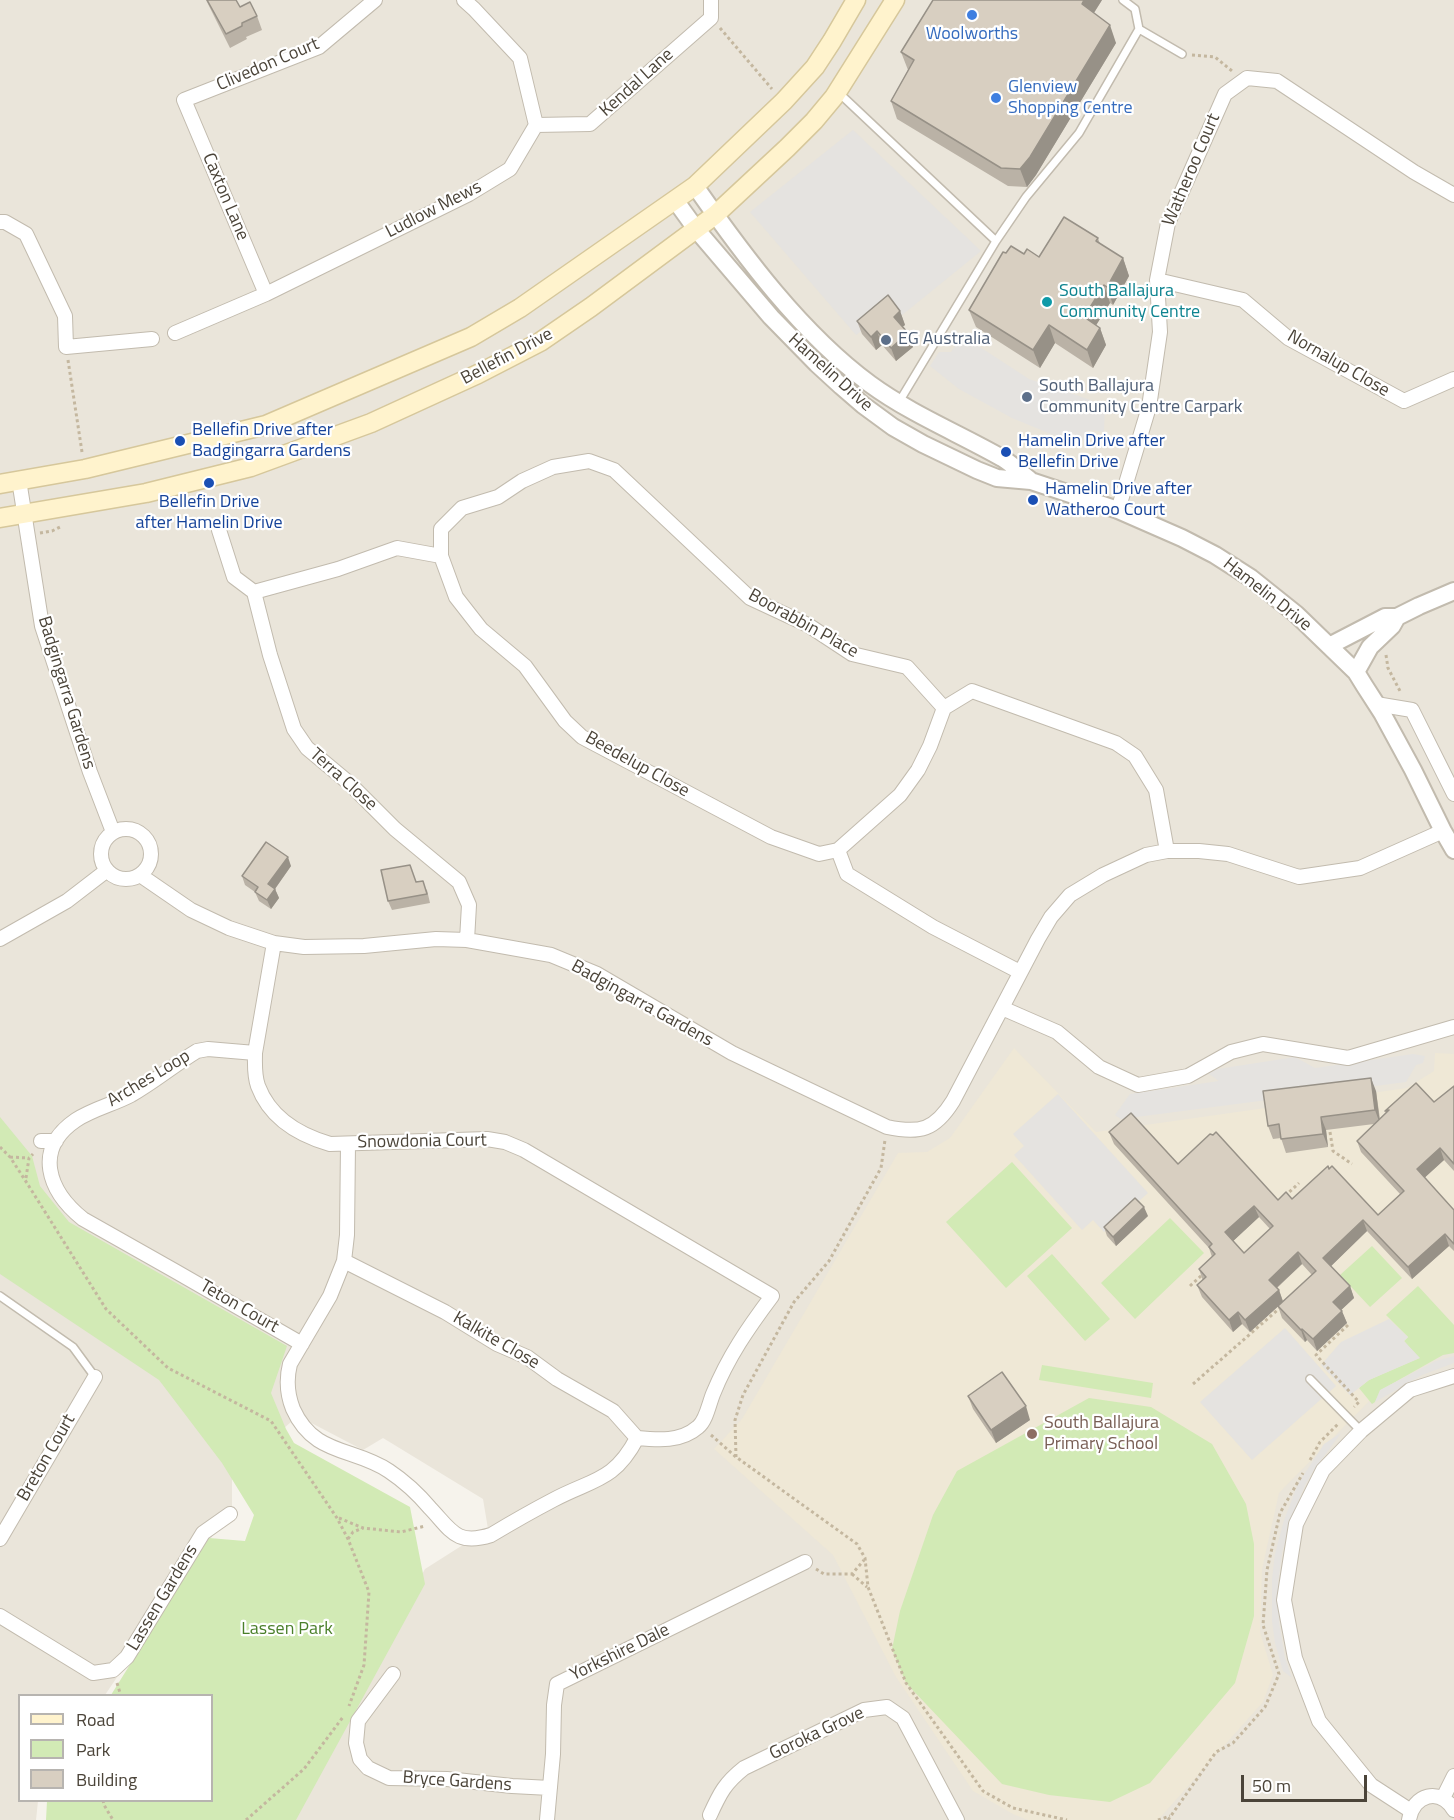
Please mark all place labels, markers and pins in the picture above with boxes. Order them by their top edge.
marker: Woolworths [965,8,979,22]
place label: Woolworths [926,24,1018,46]
place label: Glenview Shopping Centre [1008,77,1132,119]
marker: Glenview Shopping Centre [989,91,1003,105]
place label: South Ballajura Community Centre [1059,281,1200,324]
marker: South Ballajura Community Centre [1040,295,1054,309]
place label: EG Australia [898,329,990,351]
marker: EG Australia [879,333,893,347]
place label: South Ballajura Community Centre Carpark [1039,376,1242,418]
marker: South Ballajura Community Centre Carpark [1020,390,1034,404]
place label: Bellefin Drive after Badgingarra Gardens [192,420,351,462]
place label: Hamelin Drive after Bellefin Drive [1018,431,1165,474]
marker: Bellefin Drive after Badgingarra Gardens [173,434,187,448]
marker: Hamelin Drive after Bellefin Drive [999,445,1013,459]
marker: Bellefin Drive after Hamelin Drive [202,476,216,490]
place label: Hamelin Drive after Watheroo Court [1045,479,1192,522]
place label: Bellefin Drive after Hamelin Drive [136,492,282,534]
marker: Hamelin Drive after Watheroo Court [1026,493,1040,507]
place label: South Ballajura Primary School [1044,1413,1159,1456]
marker: South Ballajura Primary School [1025,1427,1039,1441]

